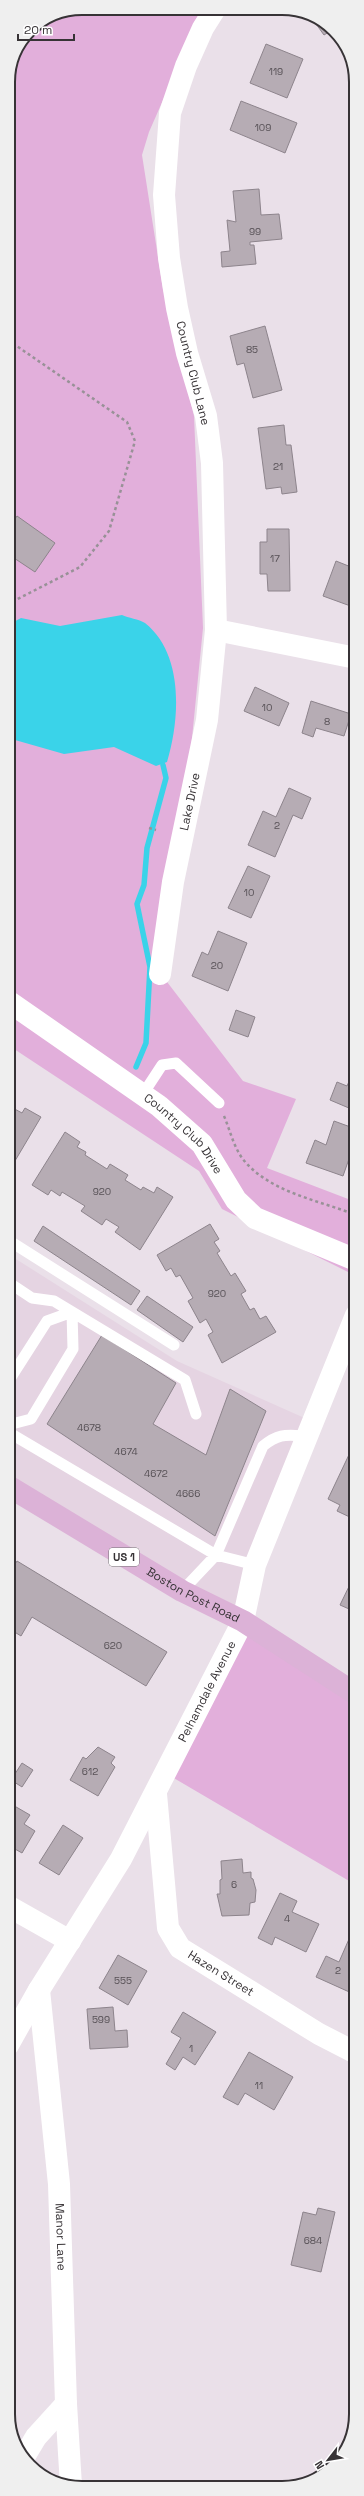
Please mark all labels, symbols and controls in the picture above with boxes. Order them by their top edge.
scale bar [18,16,74,42]
text: 20 m [24,22,52,38]
house number: 119 [269,65,283,78]
house number: 109 [255,121,271,134]
house number: 99 [249,225,261,238]
street label: Country Club Lane [172,319,214,427]
house number: 85 [246,343,258,356]
house number: 21 [273,460,283,473]
house number: 17 [270,552,280,565]
house number: 10 [262,701,272,714]
house number: 8 [324,715,330,728]
street label: Lake Drive [176,771,204,832]
house number: 2 [274,819,280,832]
house number: 10 [244,886,254,899]
house number: 20 [211,959,223,972]
street label: Country Club Drive [141,1090,226,1177]
house number: 920 [93,1185,111,1198]
house number: 920 [208,1287,226,1300]
house number: 4678 [77,1421,101,1434]
house number: 4674 [114,1445,138,1458]
house number: 4672 [144,1467,168,1480]
house number: 4666 [176,1487,200,1500]
road number: US 1 [109,1548,139,1566]
street label: Boston Post Road [144,1564,243,1626]
street label: Pelhamdale Avenue [174,1638,240,1745]
house number: 620 [104,1639,122,1652]
house number: 612 [82,1765,98,1778]
house number: 6 [231,1878,237,1891]
house number: 4 [284,1912,290,1925]
street label: Hazen Street [185,1947,257,2000]
house number: 2 [335,1964,341,1977]
house number: 555 [114,1974,132,1987]
house number: 599 [92,2013,110,2026]
house number: 1 [189,2042,193,2055]
house number: 11 [255,2079,263,2092]
street label: Manor Lane [52,2203,70,2271]
house number: 684 [304,2234,322,2247]
north arrow [308,2440,348,2480]
text: N [312,2458,327,2472]

